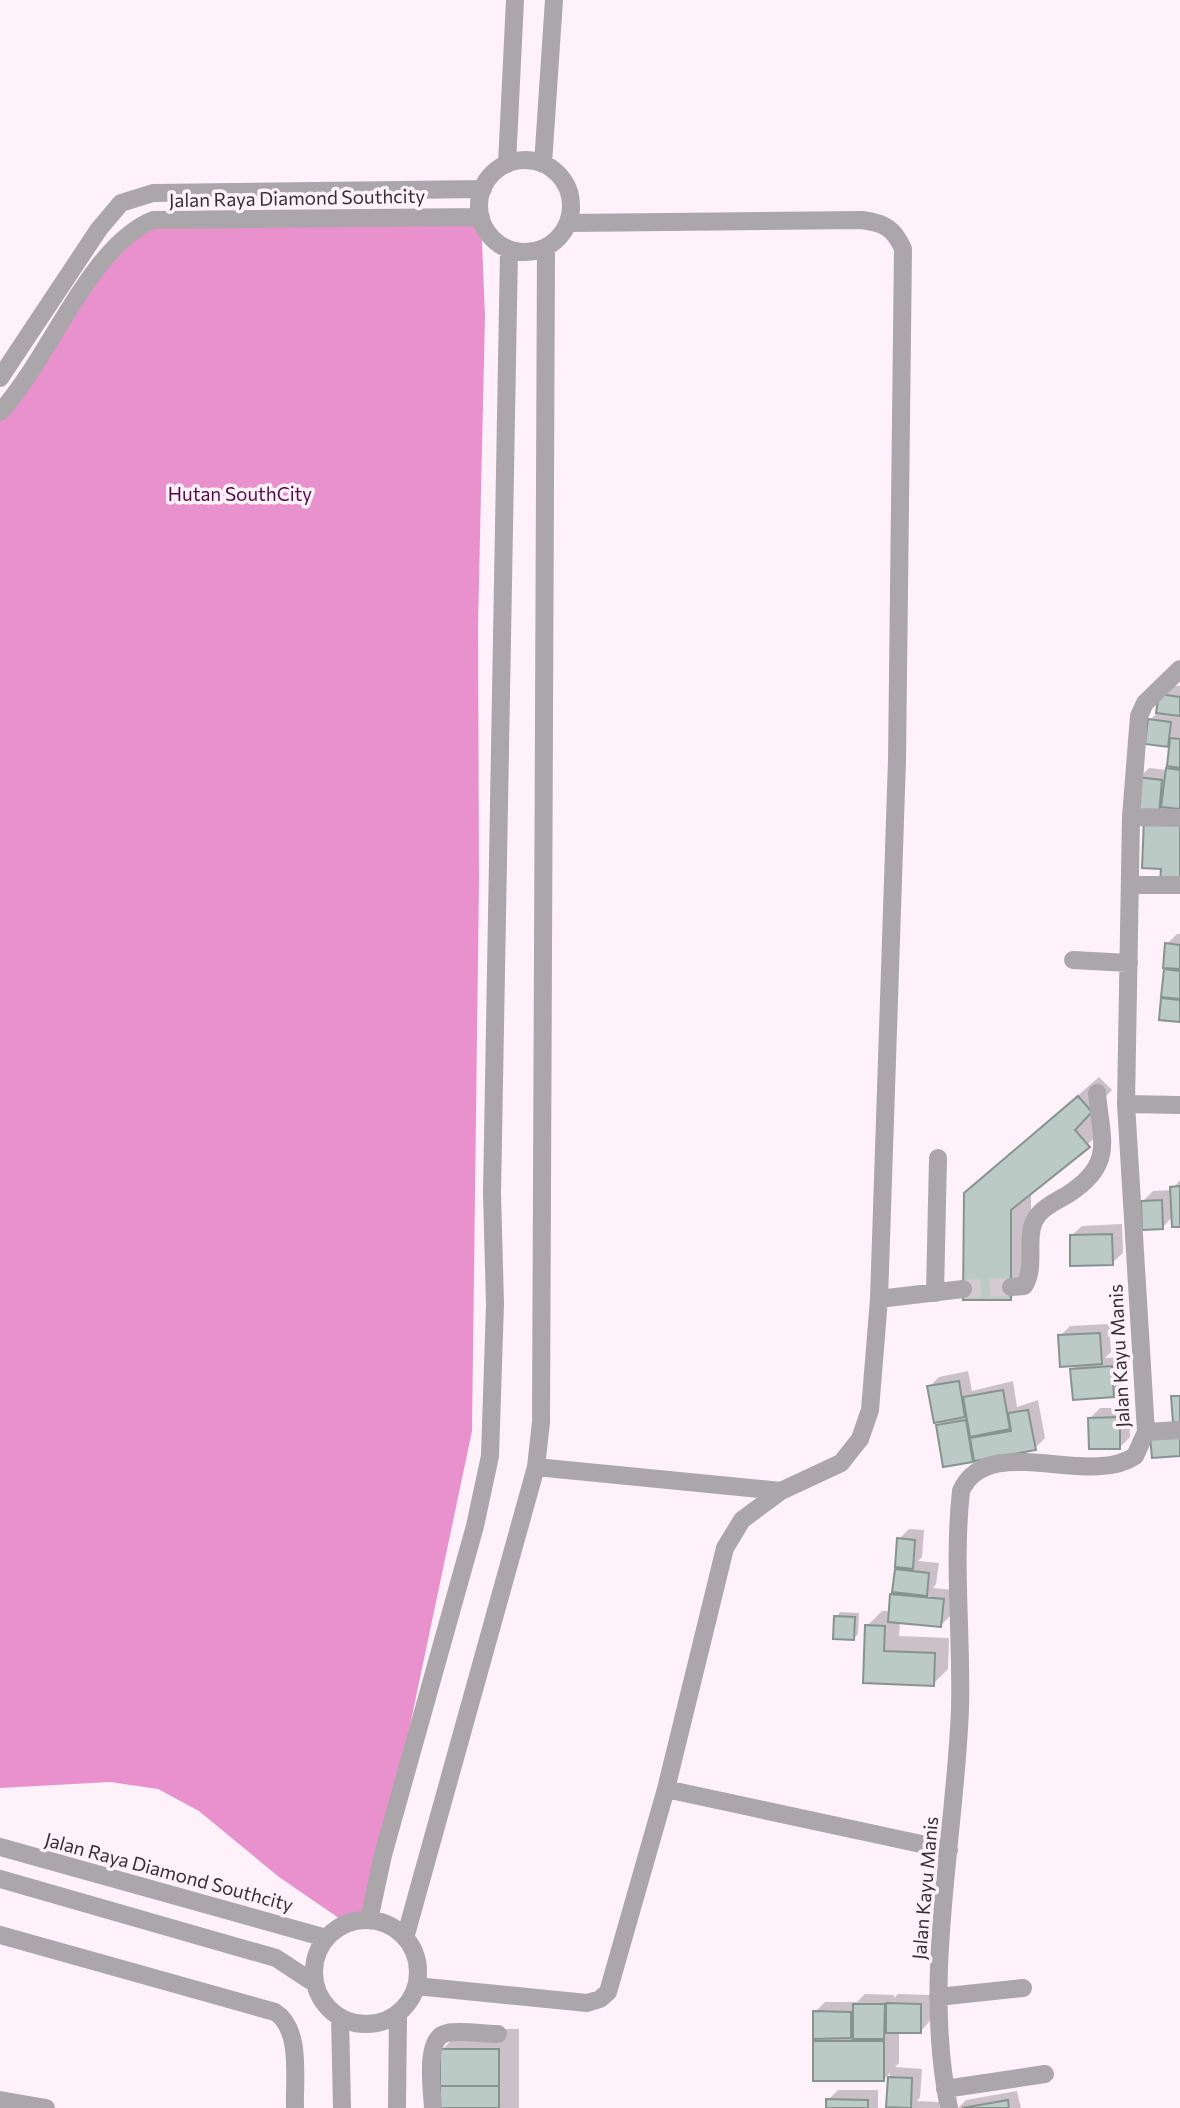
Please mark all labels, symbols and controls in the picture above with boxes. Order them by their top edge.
street label: Jalan Raya Diamond Southcity [169,184,425,211]
park label: Hutan SouthCity [168,482,312,505]
street label: Jalan Kayu Manis [1103,1284,1134,1428]
street label: Jalan Kayu Manis [907,1815,942,1961]
street label: Jalan Raya Diamond Southcity [42,1827,296,1916]

